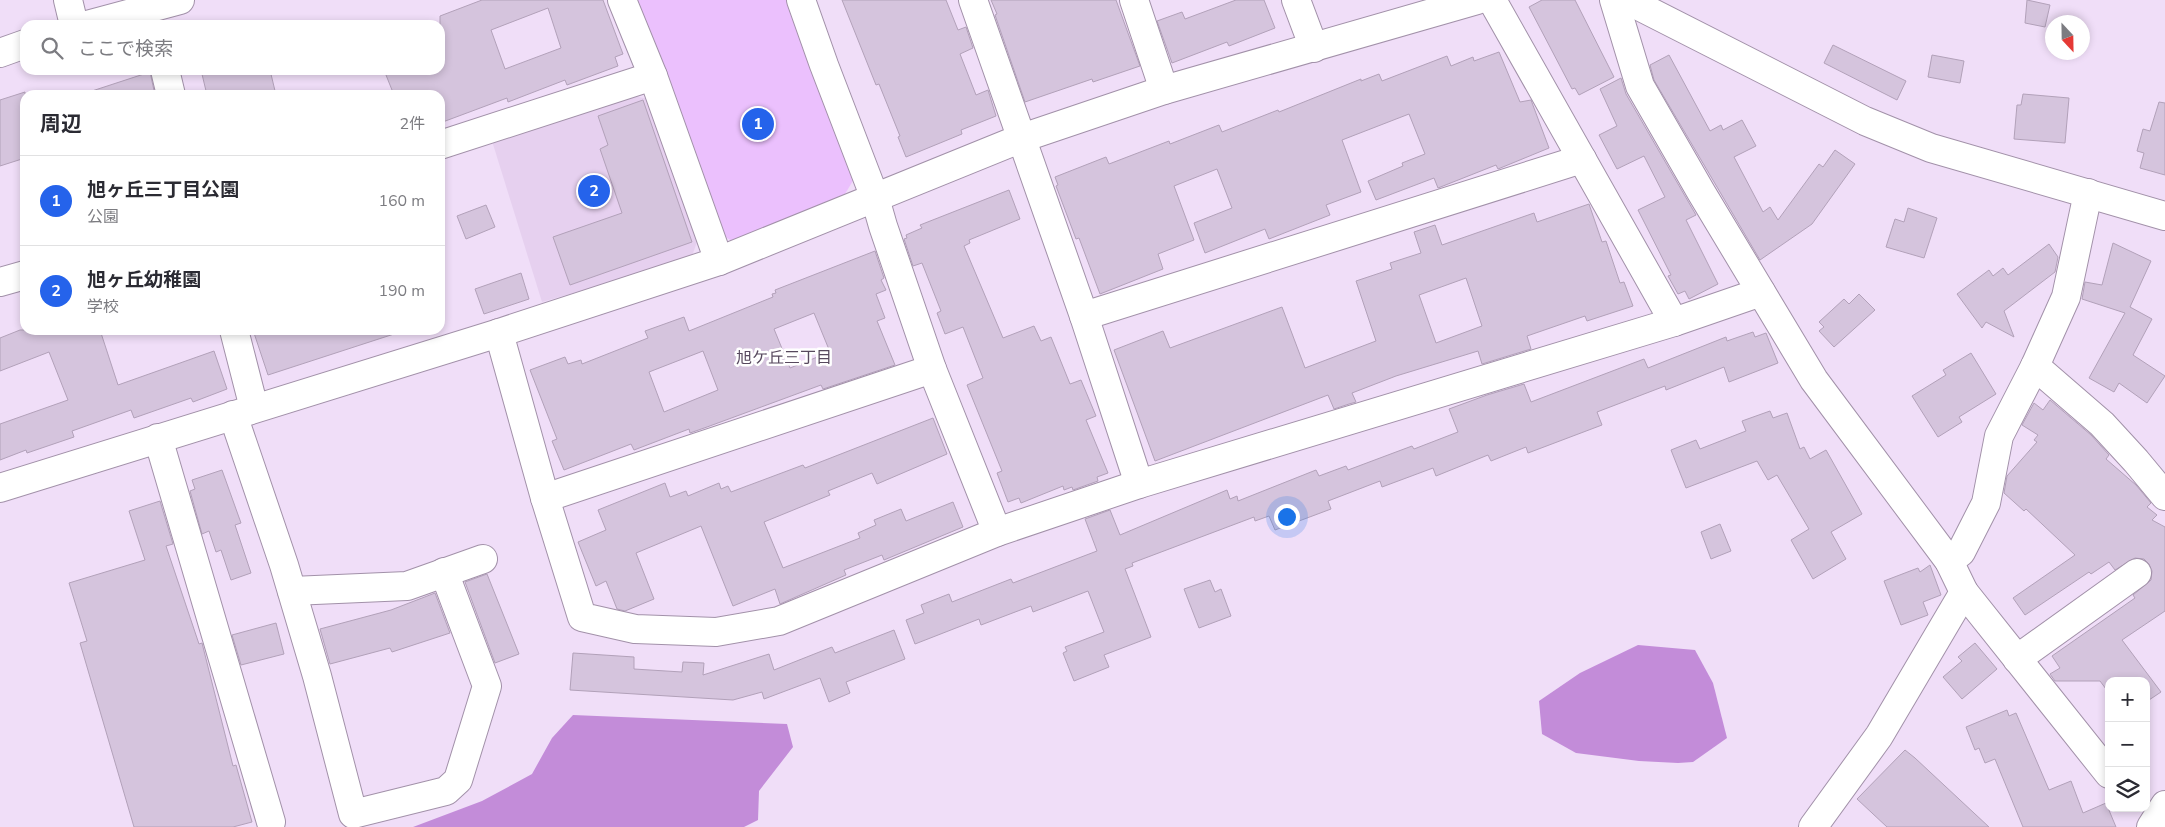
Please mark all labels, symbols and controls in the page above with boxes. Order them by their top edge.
north arrow [2045,15,2090,60]
search box [20,20,445,75]
icon: search [38,34,66,62]
text: ここで検索 [78,36,173,62]
pin: 1 [742,105,774,143]
text: 周辺 [40,110,82,138]
text: 2件 [399,113,425,135]
pin: 2 [578,172,610,210]
text: 旭ヶ丘三丁目公園 [87,177,239,203]
text: 1 [51,190,61,212]
text: 160 m [378,190,425,212]
text: 公園 [87,206,119,228]
text: 旭ヶ丘幼稚園 [87,267,201,293]
text: 2 [51,280,61,302]
text: 190 m [378,280,425,302]
text: 学校 [87,296,119,318]
district label: 旭ケ丘三丁目 [736,347,832,369]
your location [1274,504,1300,530]
map controls [2105,677,2150,812]
button: + [2105,677,2150,722]
button: − [2105,722,2150,767]
button: layers [2105,767,2150,812]

